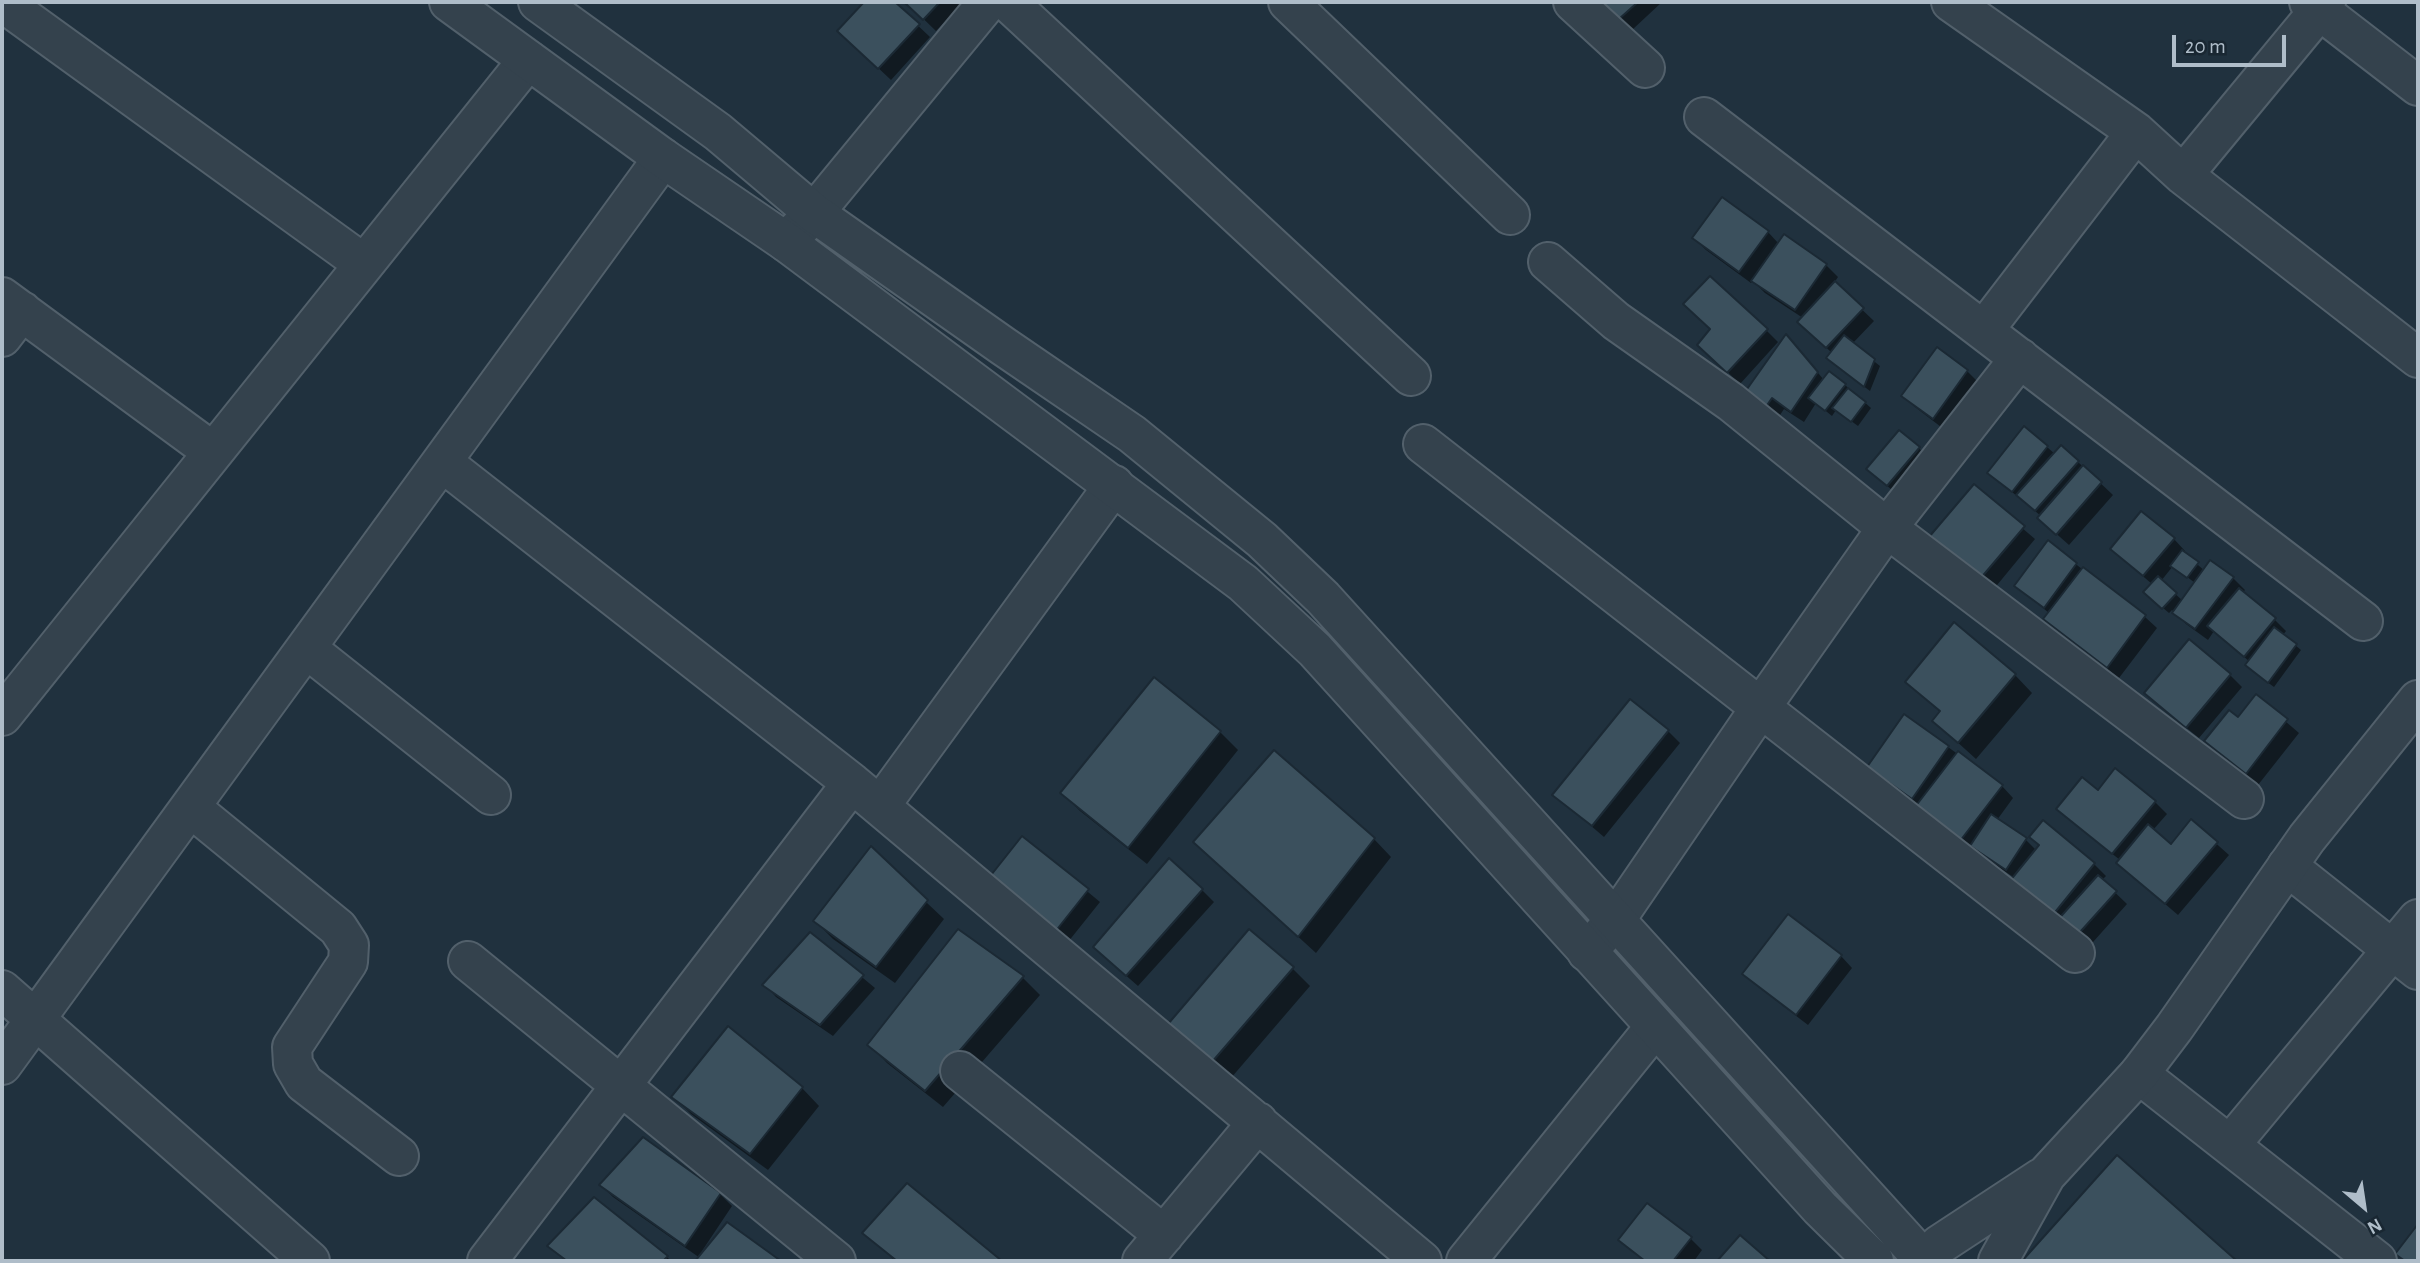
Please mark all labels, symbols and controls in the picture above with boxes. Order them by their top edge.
scale bar [2175,21,2289,65]
text: 20 m [2185,36,2226,57]
north arrow [2329,1172,2399,1242]
text: N [2364,1214,2385,1237]

